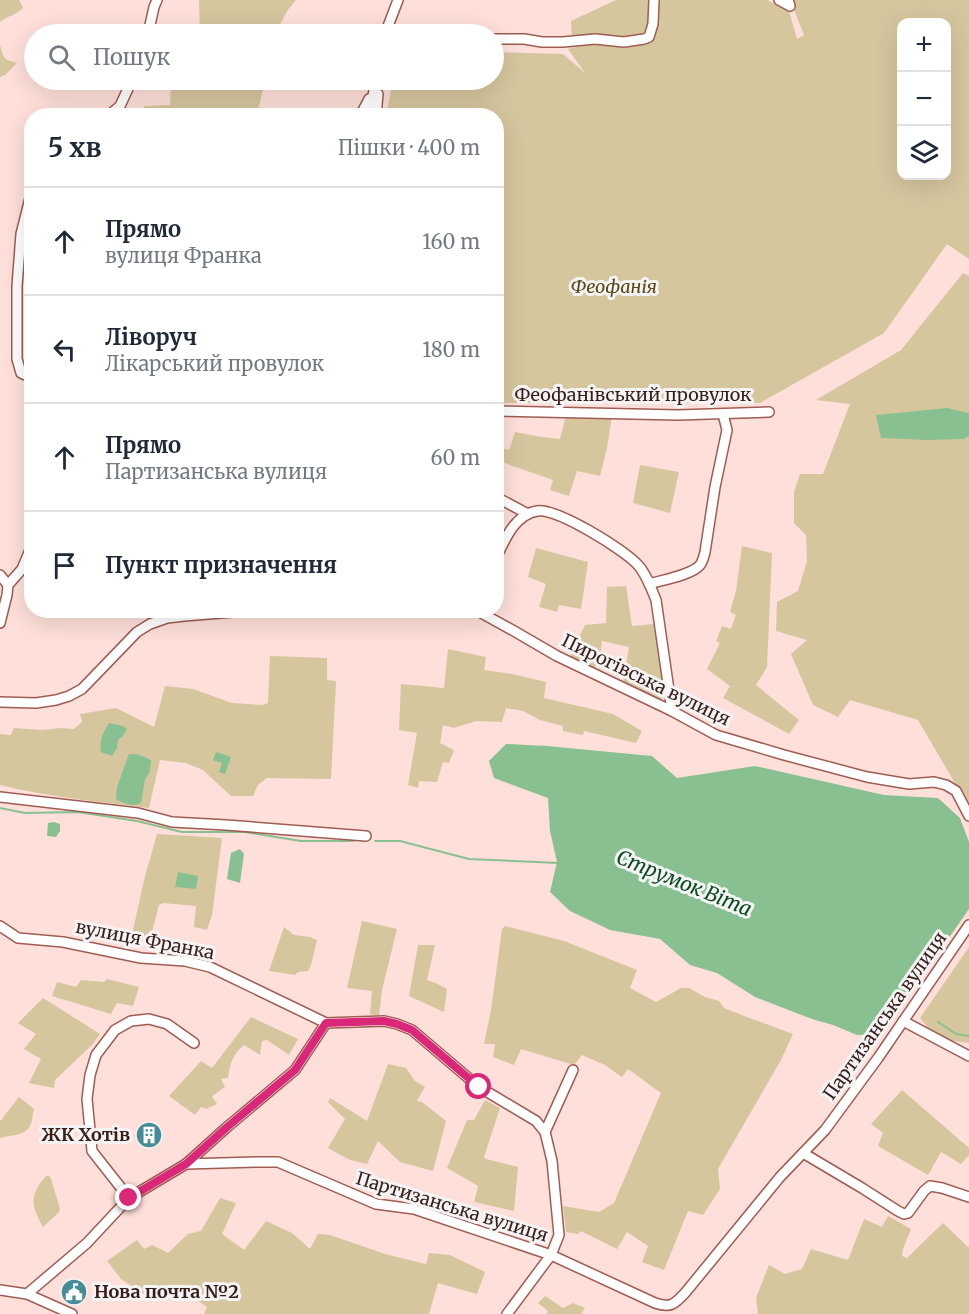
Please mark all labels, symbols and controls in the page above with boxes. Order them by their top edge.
map controls [897,18,951,180]
button: + [897,18,951,72]
search box [24,24,504,90]
icon: search [45,41,78,74]
text: Пошук [93,43,170,71]
button: − [897,72,951,126]
button: layers [897,126,951,180]
text: 5 хв [48,131,102,164]
text: Пішки · 400 m [338,135,480,160]
text: Прямо [105,215,181,243]
icon: ahead [48,225,81,258]
text: 160 m [422,229,480,254]
text: вулиця Франка [105,243,262,268]
park label: Феофанія [571,275,657,298]
text: Ліворуч [105,323,197,351]
icon: left [48,333,81,366]
text: 180 m [422,337,480,362]
text: Лікарський провулок [105,351,324,376]
street label: Феофанівський провулок [514,383,752,406]
text: Прямо [105,431,181,459]
icon: ahead [48,441,81,474]
text: 60 m [430,445,480,470]
text: Партизанська вулиця [105,459,327,484]
icon: arrive [48,549,81,582]
text: Пункт призначення [105,551,337,579]
street label: Пирогівська вулиця [558,629,735,731]
water label: Струмок Віта [613,844,756,921]
street label: вулиця Франка [74,915,217,964]
street label: Партизанська вулиця [818,927,952,1104]
route start [465,1073,491,1099]
building icon: ЖК Хотів [134,1120,164,1150]
place label: ЖК Хотів [41,1123,130,1146]
street label: Партизанська вулиця [353,1166,551,1247]
route end [115,1184,141,1210]
public building icon: Нова почта №2 [59,1277,89,1307]
place label: Нова почта №2 [94,1280,239,1303]

